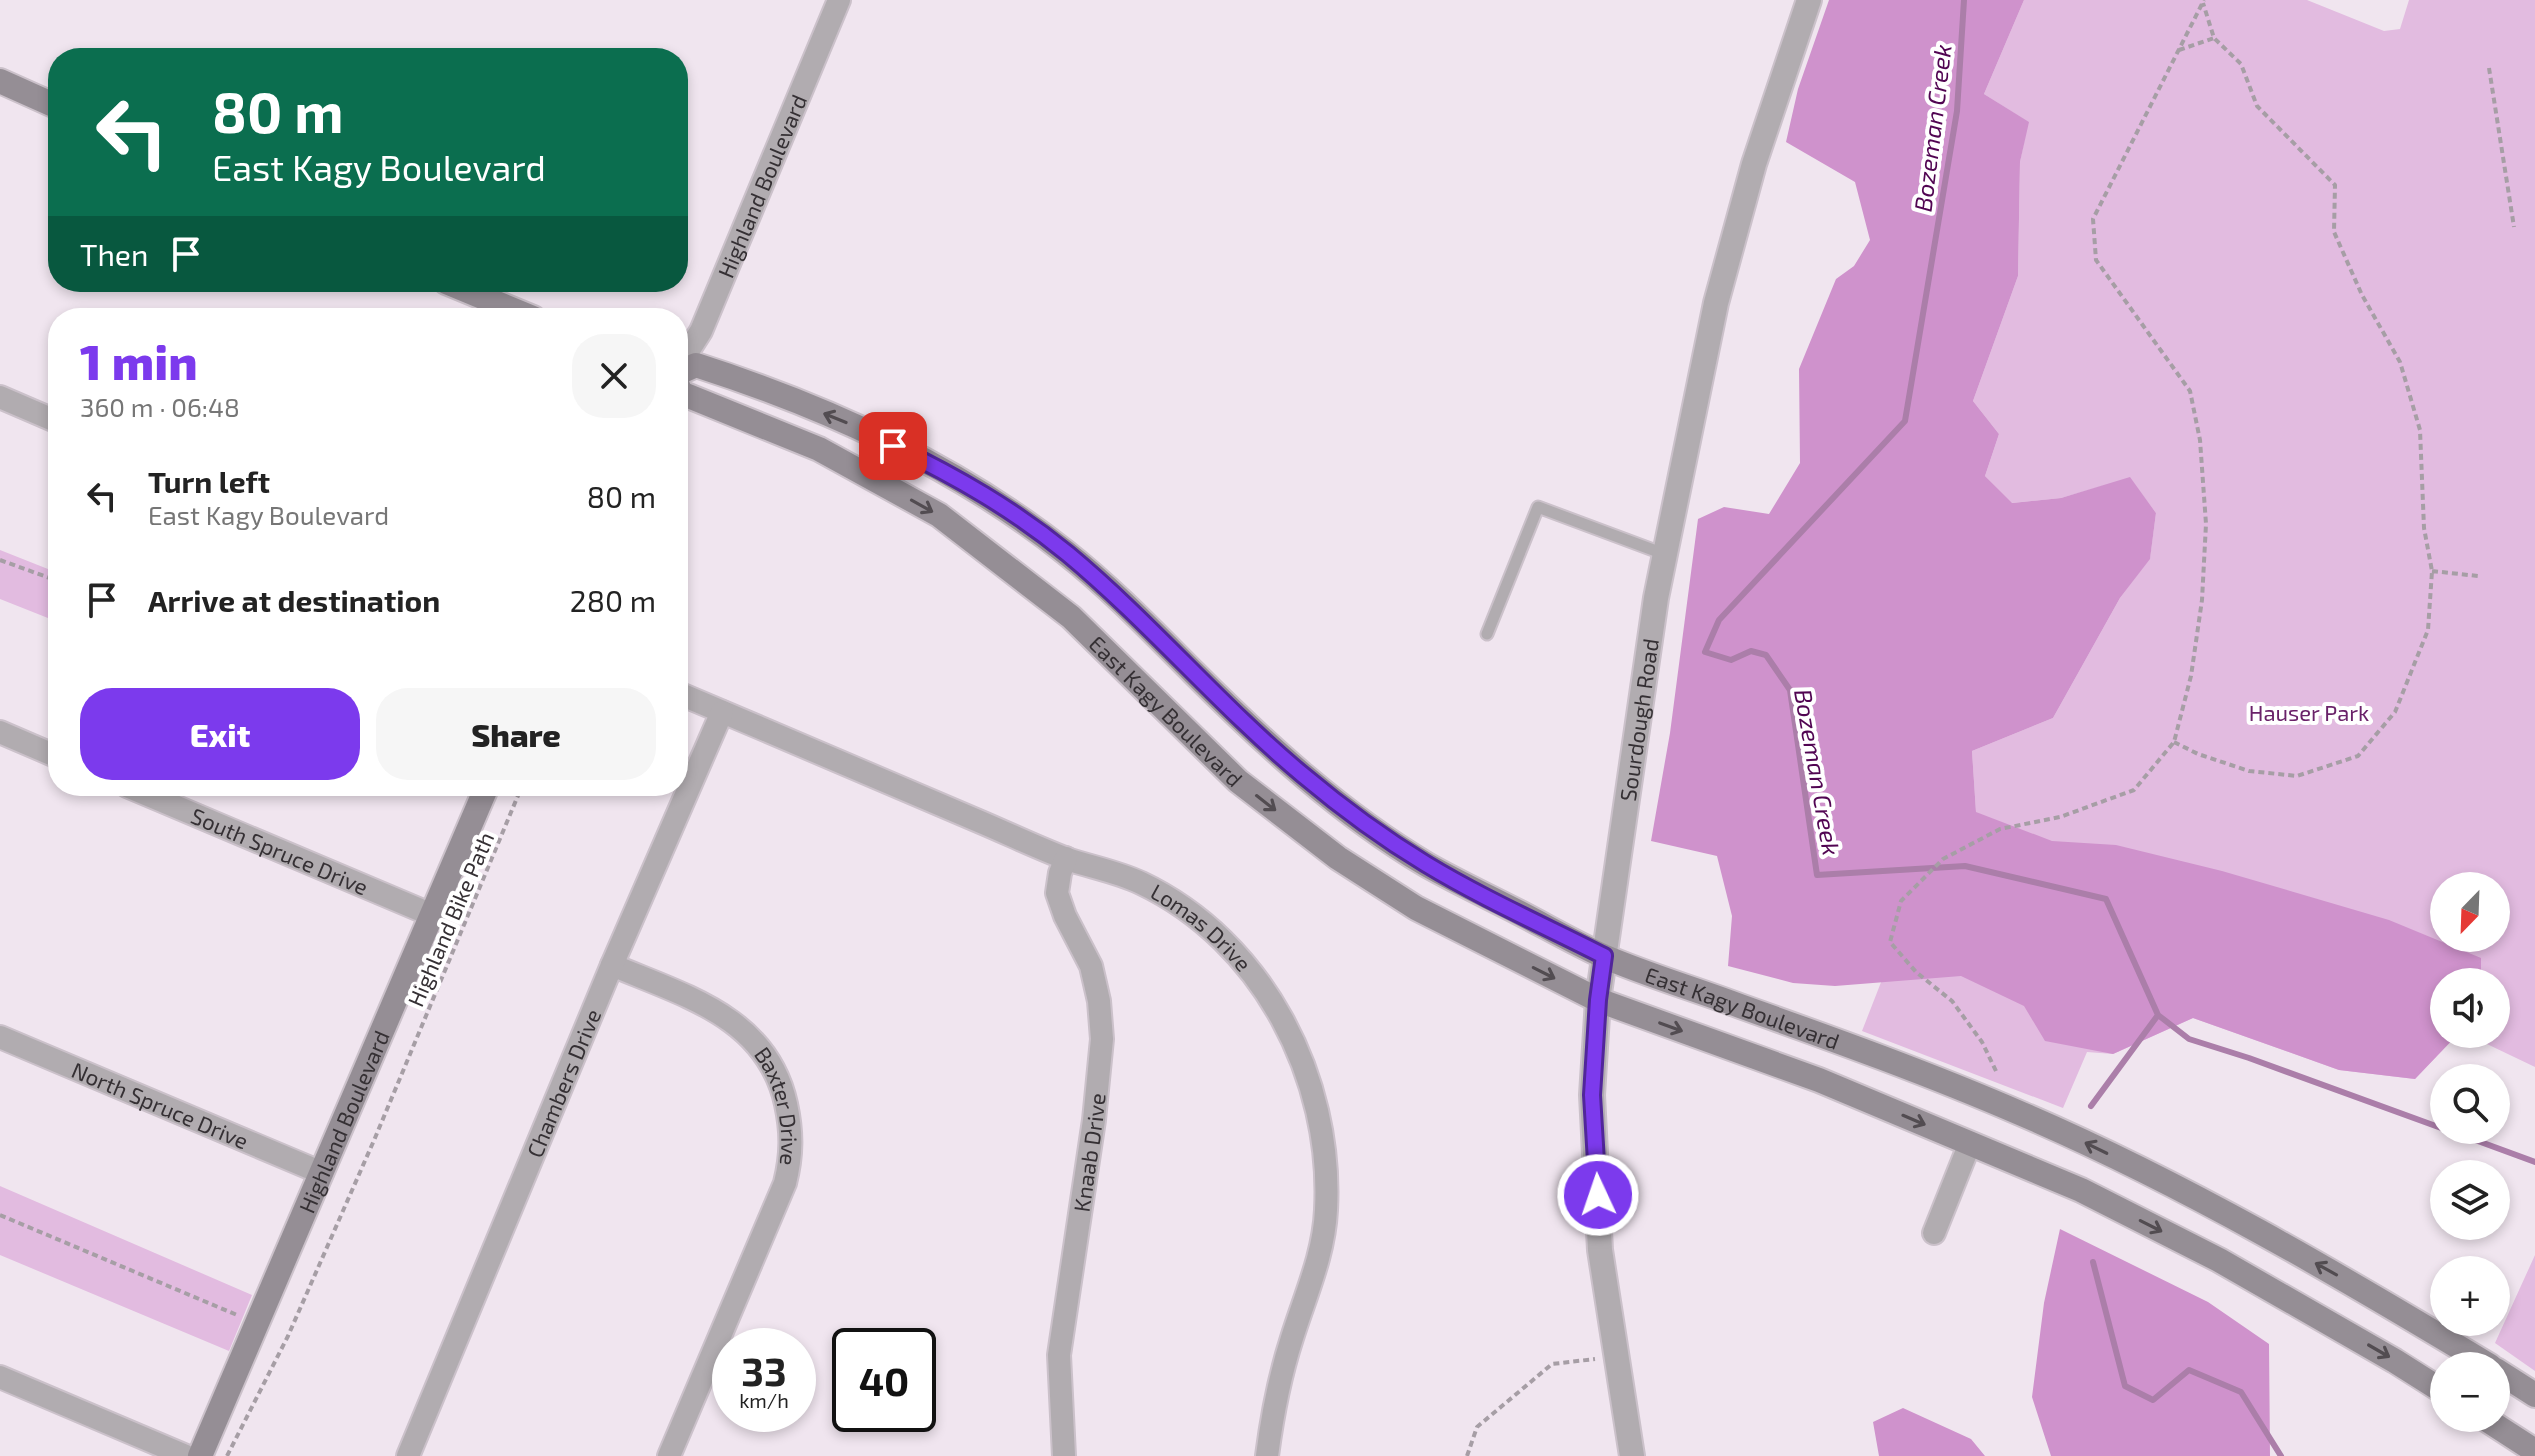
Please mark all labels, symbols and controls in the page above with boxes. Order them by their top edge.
water label: Bozeman Creek [1907,43,1957,213]
text: 80 m [212,77,344,144]
icon: left [80,80,184,184]
street label: Highland Boulevard [712,90,811,281]
text: East Kagy Boulevard [212,145,546,188]
icon: arrive [164,232,208,276]
text: Then [80,236,148,272]
text: 1 min [80,332,198,390]
button: close [572,334,656,418]
text: 360 m · 06:48 [80,391,240,422]
one-way arrow [823,410,848,424]
pin [859,412,927,480]
icon: arrive [871,424,915,468]
text: Turn left [148,463,270,499]
icon: left [80,474,124,518]
text: 80 m [587,478,656,514]
text: East Kagy Boulevard [148,499,389,530]
one-way arrow [909,499,933,514]
icon: arrive [80,578,124,622]
text: Arrive at destination [148,582,440,618]
text: 280 m [570,582,656,618]
street label: East Kagy Boulevard [1084,630,1248,791]
street label: Sourdough Road [1614,637,1663,803]
water label: Bozeman Creek [1789,687,1847,857]
button: Exit [80,688,360,780]
button: Share [376,688,656,780]
park label: Hauser Park [2249,699,2369,725]
one-way arrow [1255,794,1276,811]
street label: South Spruce Drive [188,802,372,900]
street label: Highland Bike Path [402,828,498,1010]
north arrow [2430,872,2510,952]
map controls [2430,872,2510,1432]
street label: Lomas Drive [1147,878,1257,976]
street label: East Kagy Boulevard [1642,961,1843,1054]
one-way arrow [1531,965,1555,981]
button: sound [2430,968,2510,1048]
street label: Chambers Drive [521,1005,605,1161]
one-way arrow [1658,1021,1683,1035]
street label: Highland Boulevard [293,1026,394,1217]
street label: Baxter Drive [750,1041,803,1167]
street label: North Spruce Drive [68,1056,252,1153]
button: search [2430,1064,2510,1144]
street label: Knaab Drive [1068,1092,1110,1213]
one-way arrow [1901,1113,1926,1128]
one-way arrow [2085,1140,2109,1155]
position arrow [1556,1153,1640,1237]
button: layers [2430,1160,2510,1240]
one-way arrow [2139,1218,2163,1234]
button: + [2430,1256,2510,1336]
one-way arrow [2315,1261,2339,1276]
speed limit sign: 40 [832,1328,936,1432]
one-way arrow [2366,1344,2390,1359]
text: 33 [741,1346,787,1394]
button: − [2430,1352,2510,1432]
text: km/h [739,1388,789,1412]

